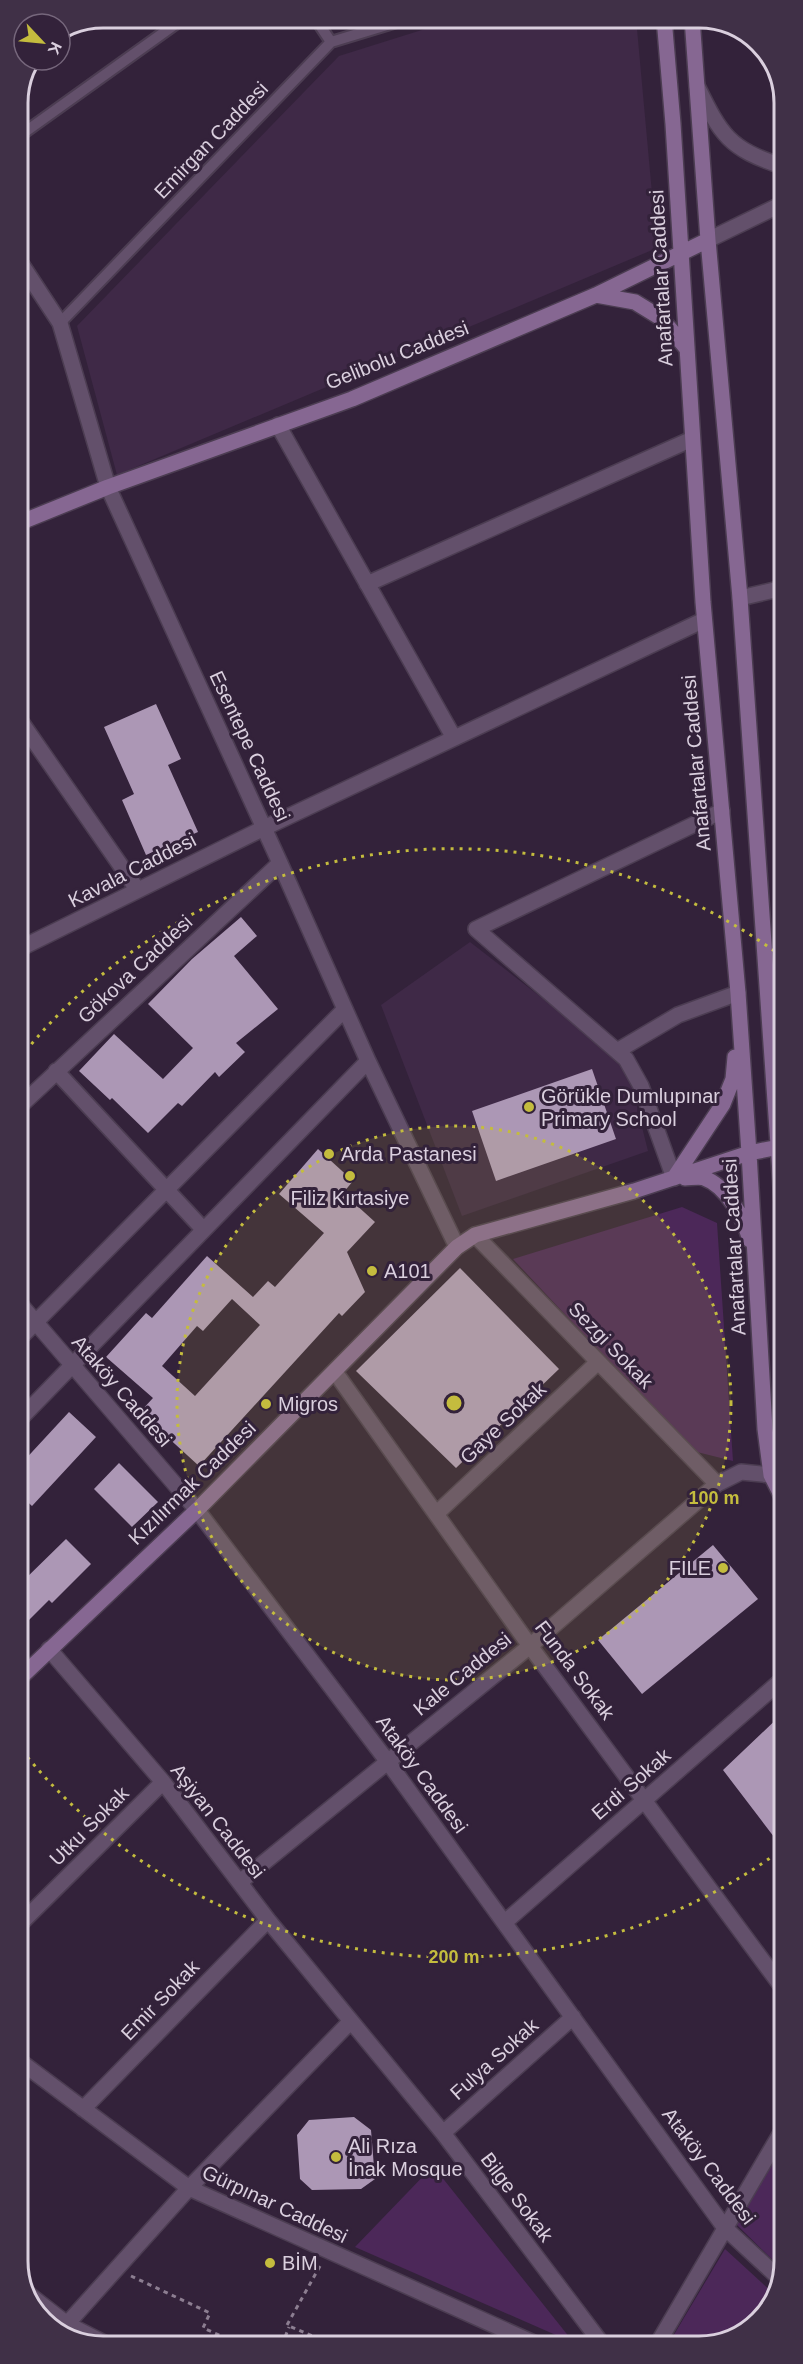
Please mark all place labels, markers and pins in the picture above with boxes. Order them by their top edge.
place label: Görükle Dumlupınar Primary School [541,1085,720,1130]
marker: Görükle Dumlupınar Primary School [522,1100,536,1114]
place label: Arda Pastanesi [341,1143,477,1165]
marker: Arda Pastanesi [322,1147,336,1161]
marker: Filiz Kırtasiye [343,1169,357,1183]
place label: Filiz Kırtasiye [291,1187,409,1209]
place label: A101 [384,1260,431,1282]
marker: A101 [365,1264,379,1278]
place label: Migros [278,1393,338,1415]
centre of rings [444,1393,464,1413]
marker: Migros [259,1397,273,1411]
place label: FILE [669,1557,711,1579]
marker: FILE [716,1561,730,1575]
place label: Ali Rıza İnak Mosque [348,2135,463,2180]
marker: Ali Rıza İnak Mosque [329,2150,343,2164]
place label: BİM [282,2252,318,2274]
marker: BİM [263,2256,277,2270]

